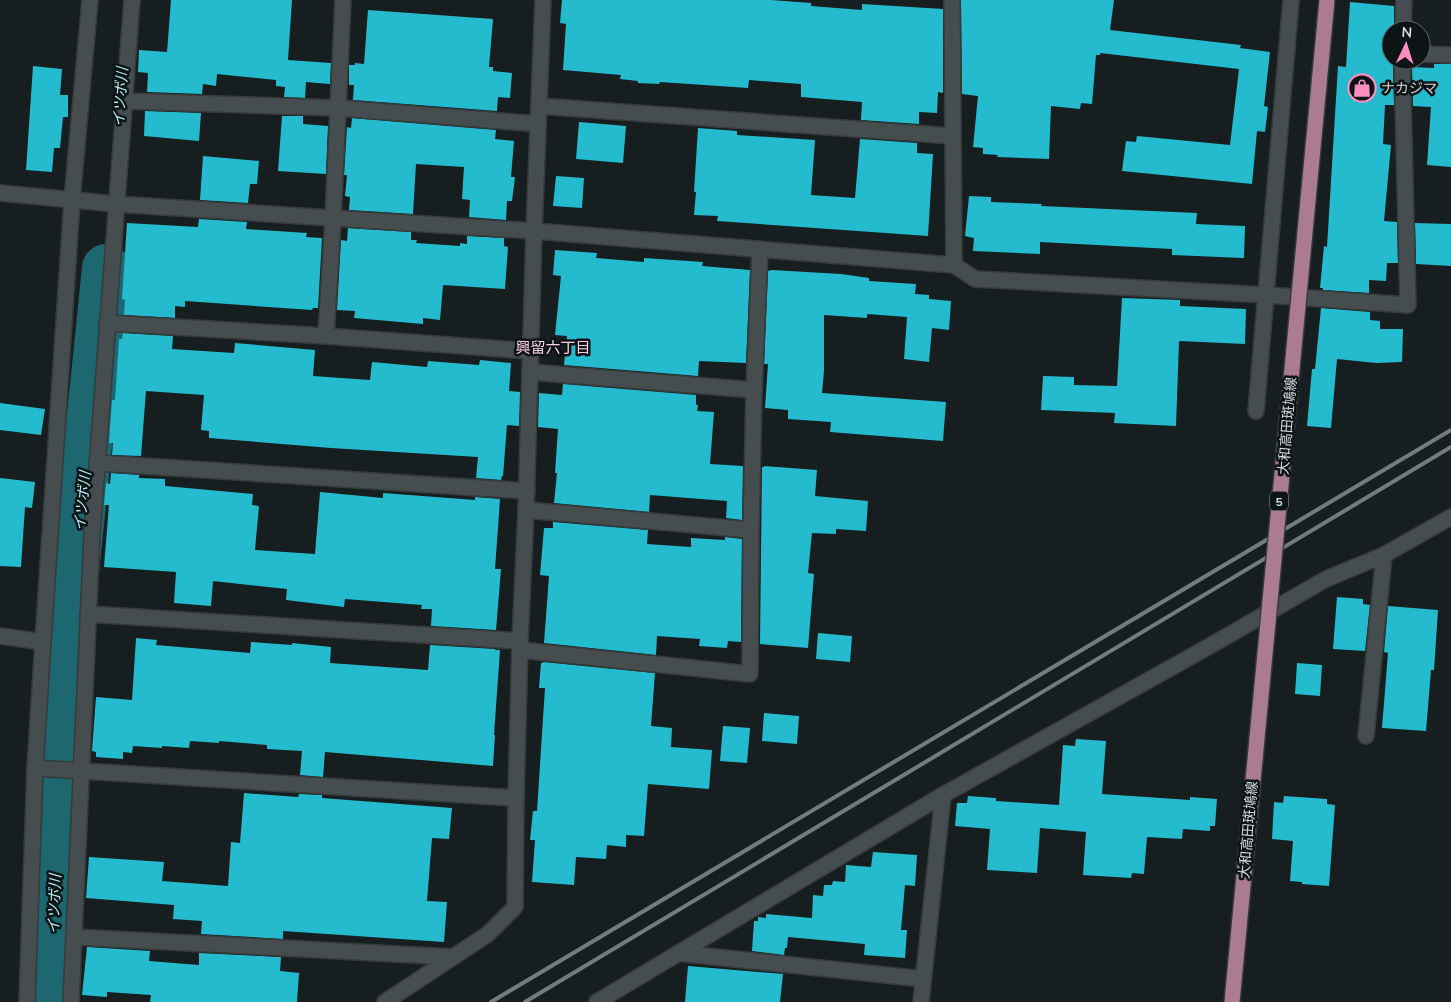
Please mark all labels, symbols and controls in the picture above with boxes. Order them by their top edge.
north arrow [1381,20,1431,70]
text: N [1401,23,1413,41]
water label: イツボ川 [108,64,132,128]
shop icon: ナカジマ [1347,73,1377,103]
place label: ナカジマ [1381,79,1437,97]
district label: 興留六丁目 [515,338,591,357]
street label: 大和高田斑鳩線 [1274,376,1300,476]
water label: イツボ川 [69,468,95,532]
road number: 5 [1270,492,1288,511]
street label: 大和高田斑鳩線 [1235,780,1261,880]
water label: イツボ川 [43,872,65,934]

